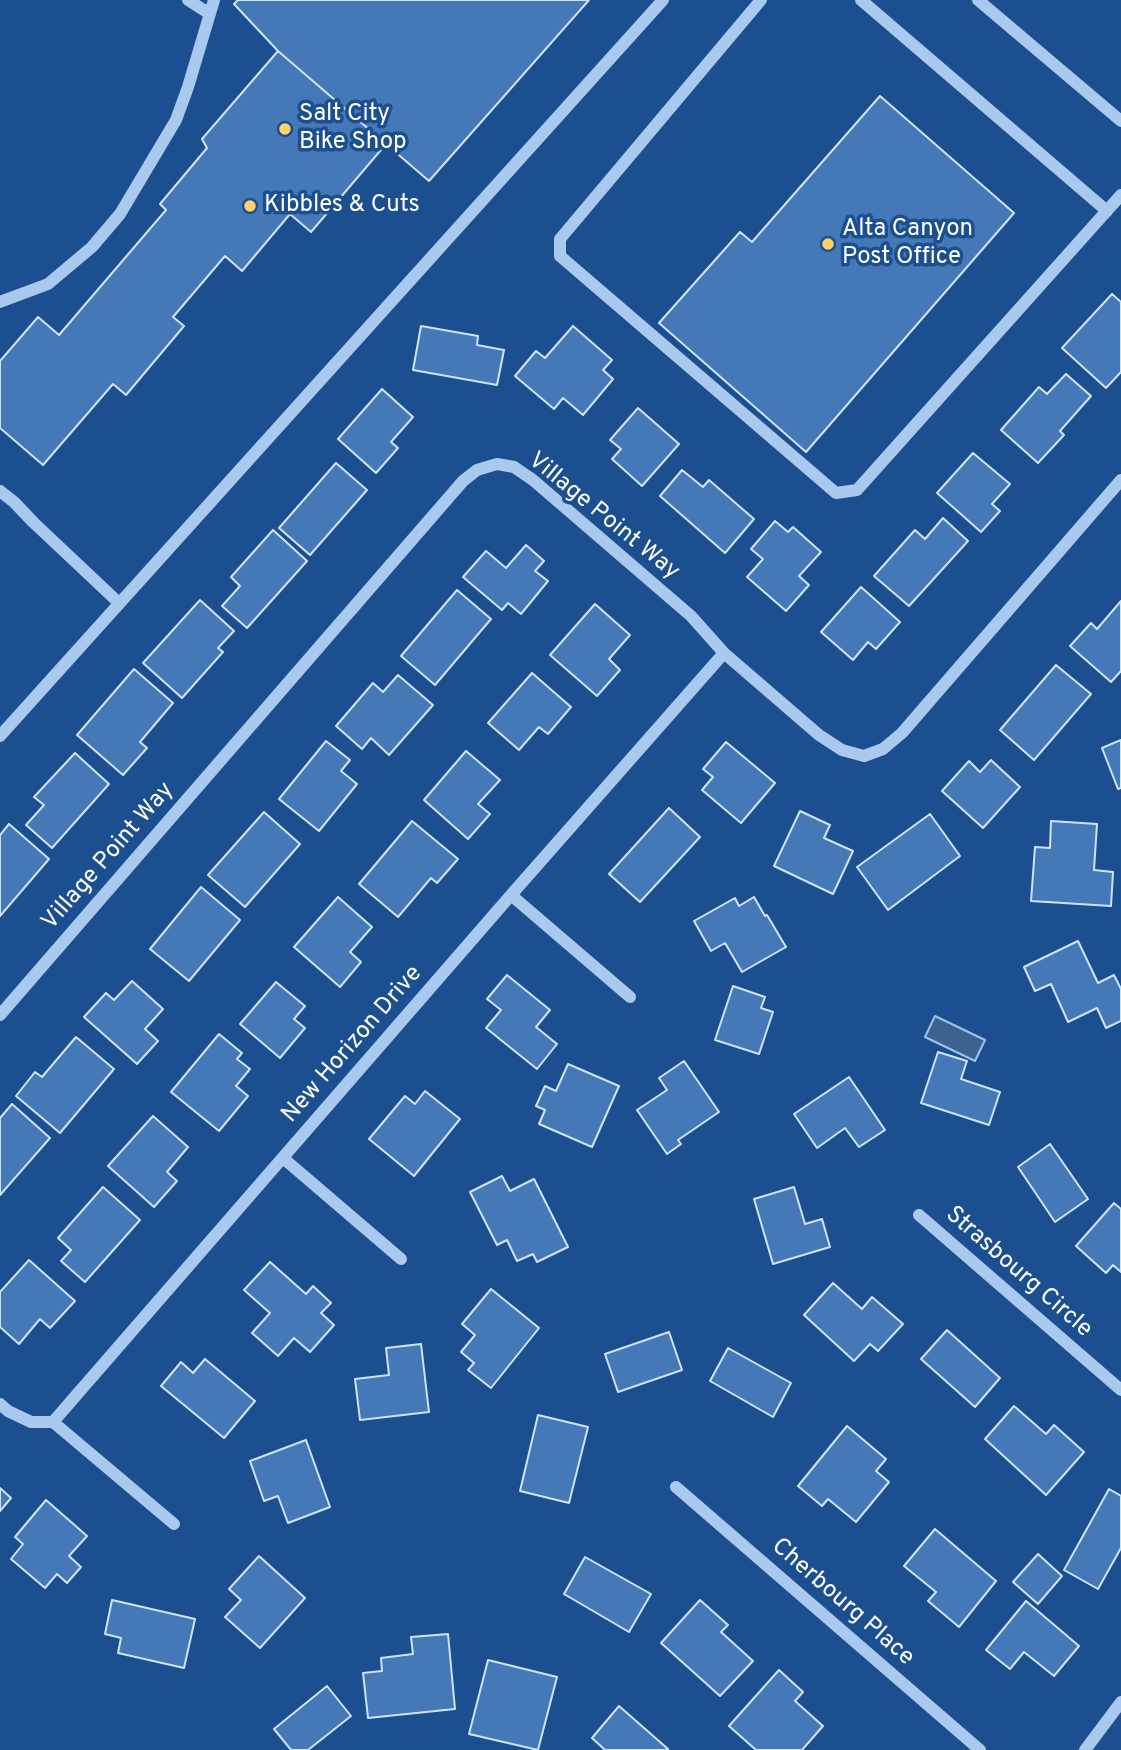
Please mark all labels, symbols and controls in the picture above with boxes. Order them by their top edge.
place label: Salt City Bike Shop [299,101,406,157]
marker: Salt City Bike Shop [277,121,293,137]
place label: Kibbles & Cuts [264,192,420,220]
marker: Kibbles & Cuts [242,198,258,214]
place label: Alta Canyon Post Office [842,216,973,272]
marker: Alta Canyon Post Office [820,236,836,252]
street label: Village Point Way [521,447,685,587]
street label: Village Point Way [37,777,181,937]
street label: New Horizon Drive [277,960,429,1130]
street label: Strasbourg Circle [939,1201,1097,1345]
street label: Cherbourg Place [765,1533,919,1673]

